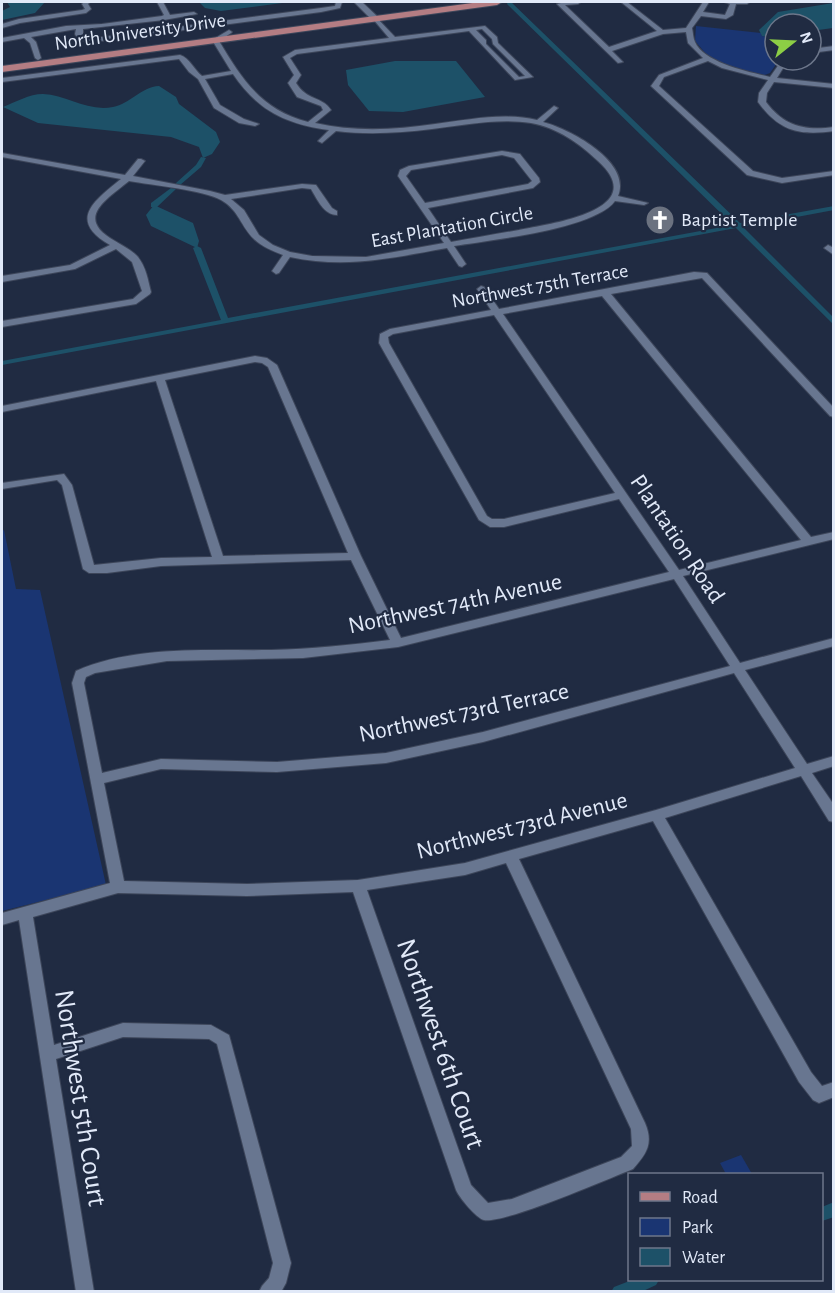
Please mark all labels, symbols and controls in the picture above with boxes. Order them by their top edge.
street label: North University Drive [53,10,227,54]
north arrow [763,12,823,72]
text: N [797,30,816,45]
street label: East Plantation Circle [370,203,534,251]
church icon: Baptist Temple [644,204,676,236]
place label: Baptist Temple [681,210,798,230]
street label: Northwest 75th Terrace [450,261,630,311]
street label: Plantation Road [625,470,729,608]
street label: Northwest 74th Avenue [346,570,564,638]
street label: Northwest 73rd Terrace [357,679,571,747]
street label: Northwest 73rd Avenue [414,788,630,864]
street label: Northwest 6th Court [391,935,489,1153]
street label: Northwest 5th Court [49,988,111,1208]
legend [628,1173,823,1281]
text: Road [682,1189,718,1207]
text: Park [682,1219,714,1237]
text: Water [682,1249,725,1267]

